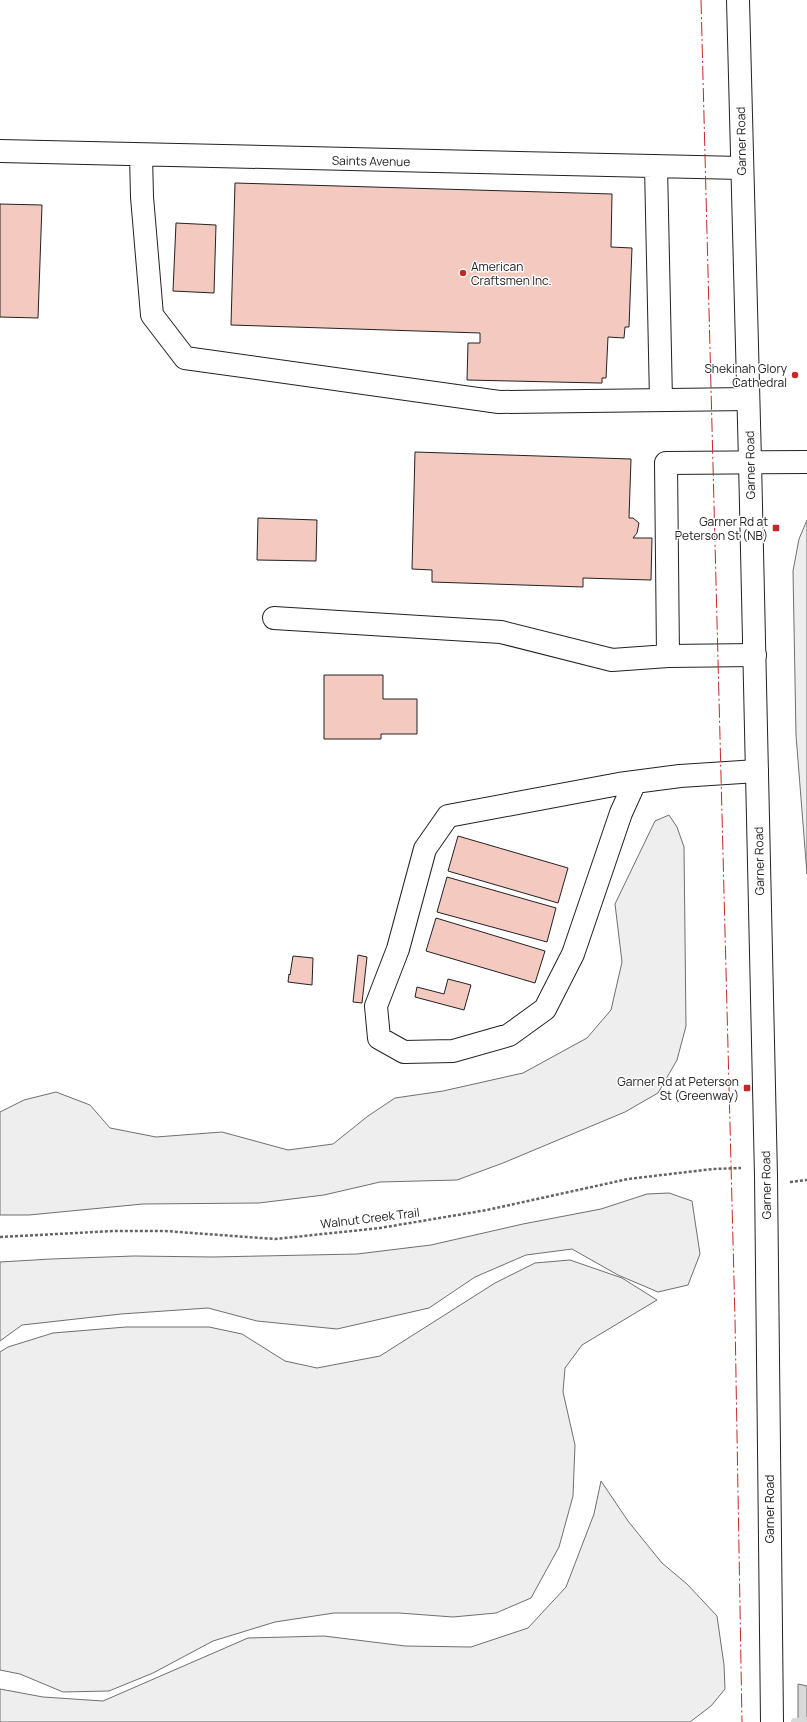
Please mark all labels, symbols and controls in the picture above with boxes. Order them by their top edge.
street label: Garner Road [732,106,750,176]
street label: Saints Avenue [332,152,410,170]
place label: American Craftsmen Inc. [471,258,552,289]
marker: American Craftsmen Inc. [458,268,468,278]
place label: Shekinah Glory Cathedral [704,360,788,391]
marker: Shekinah Glory Cathedral [790,370,800,380]
street label: Garner Road [741,430,759,500]
place label: Garner Rd at Peterson St (NB) [675,513,768,544]
marker: Garner Rd at Peterson St (NB) [771,523,781,533]
street label: Garner Road [750,826,768,896]
place label: Garner Rd at Peterson St (Greenway) [617,1073,739,1104]
marker: Garner Rd at Peterson St (Greenway) [742,1083,752,1093]
street label: Garner Road [757,1150,775,1220]
street label: Walnut Creek Trail [319,1203,421,1233]
street label: Garner Road [761,1475,778,1543]

